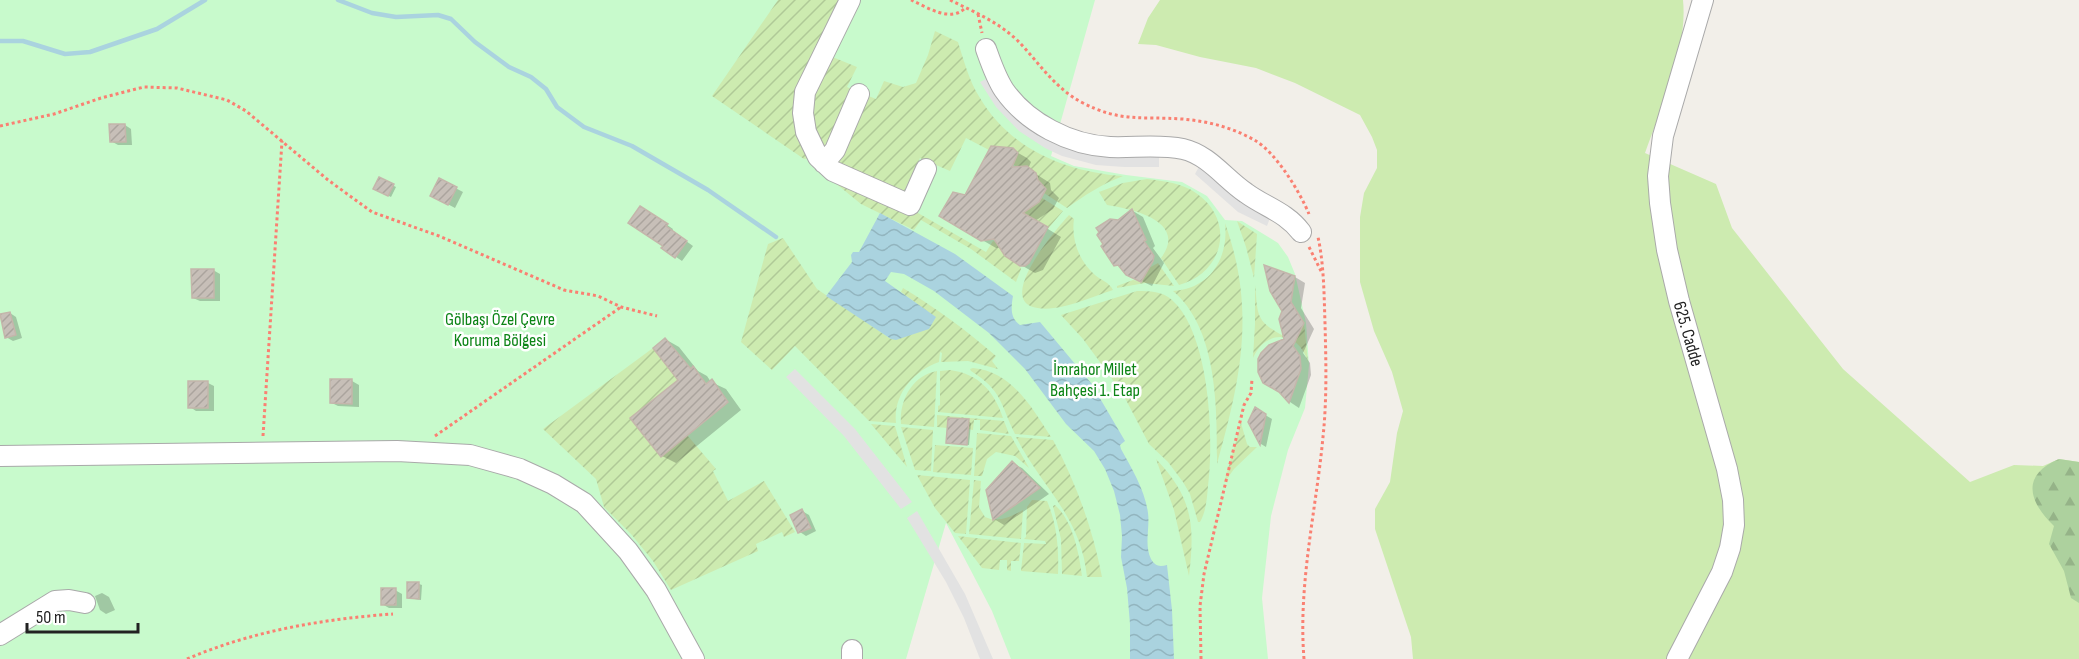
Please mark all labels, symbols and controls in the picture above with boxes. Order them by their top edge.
street label: 625. Cadde [1669,299,1707,369]
park label: Gölbaşı Özel Çevre Koruma Bölgesi [445,309,555,351]
park label: İmrahor Millet Bahçesi 1. Etap [1050,359,1140,401]
scale bar [27,596,138,634]
text: 50 m [36,607,66,628]

